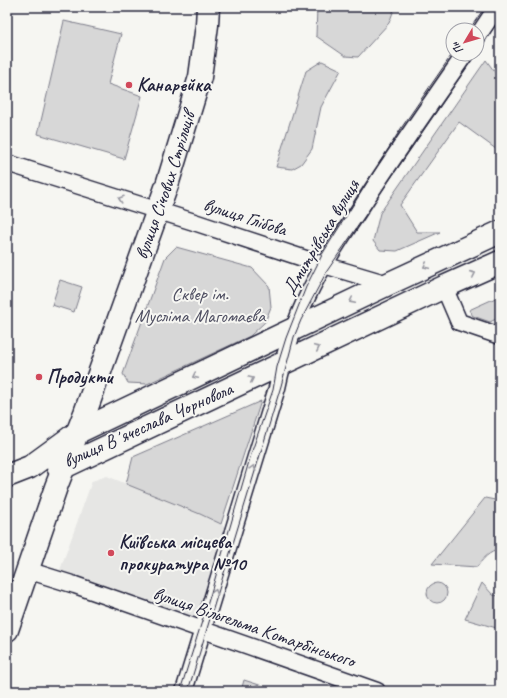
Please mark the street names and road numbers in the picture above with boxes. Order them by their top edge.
street label: вулиця Січових Стрільців [129,105,202,262]
street label: Дмитрівська вулиця [277,174,365,299]
street label: вулиця Глібова [200,192,291,242]
street label: вулиця Вʼячеслава Чорновола [60,376,238,473]
street label: вулиця Вільгельма Котарбінського [150,581,360,674]

